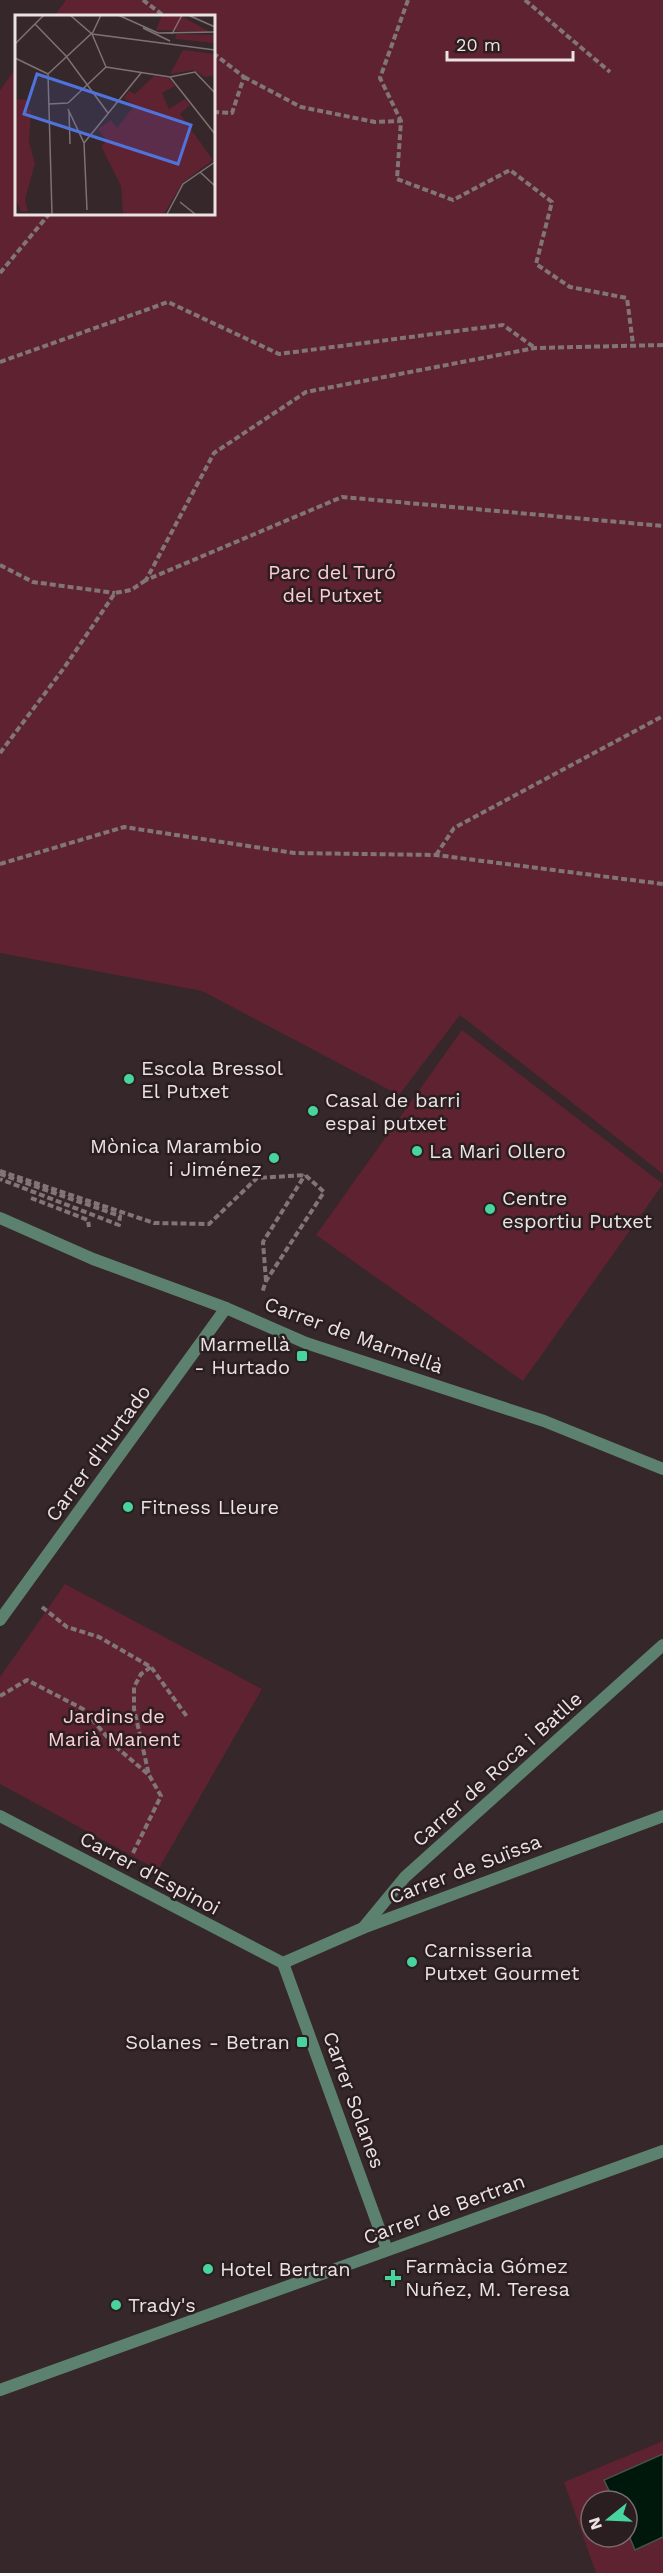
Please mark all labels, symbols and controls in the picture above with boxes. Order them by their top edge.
inset map [15,15,214,214]
scale bar [447,24,573,62]
text: 20 m [456,34,501,55]
park label: Parc del Turó del Putxet [268,560,396,607]
place label: Escola Bressol El Putxet [141,1056,283,1103]
marker: Escola Bressol El Putxet [122,1072,136,1086]
place label: Casal de barri espai putxet [325,1088,461,1135]
marker: Casal de barri espai putxet [306,1104,320,1118]
place label: Mònica Marambio i Jiménez [90,1134,262,1181]
place label: La Mari Ollero [429,1139,566,1163]
marker: La Mari Ollero [410,1144,424,1158]
marker: Mònica Marambio i Jiménez [267,1151,281,1165]
place label: Centre esportiu Putxet [502,1186,652,1233]
marker: Centre esportiu Putxet [483,1202,497,1216]
street label: Carrer de Marmellà [261,1291,447,1379]
place label: Marmellà - Hurtado [194,1332,290,1379]
marker: Marmellà - Hurtado [295,1349,309,1363]
street label: Carrer d'Hurtado [40,1380,156,1526]
place label: Fitness Lleure [140,1495,279,1519]
marker: Fitness Lleure [121,1500,135,1514]
street label: Carrer de Roca i Batlle [407,1686,587,1852]
park label: Jardins de Marià Manent [48,1704,181,1751]
street label: Carrer d'Espinoi [76,1826,224,1920]
street label: Carrer de Suïssa [386,1829,544,1909]
place label: Carnisseria Putxet Gourmet [424,1938,580,1985]
marker: Carnisseria Putxet Gourmet [405,1955,419,1969]
street label: Carrer Solanes [318,2028,390,2172]
place label: Solanes - Betran [125,2030,290,2054]
marker: Solanes - Betran [295,2035,309,2049]
street label: Carrer de Bertran [360,2169,528,2249]
place label: Farmàcia Gómez Nuñez, M. Teresa [405,2254,570,2301]
place label: Hotel Bertran [220,2257,351,2281]
marker: Hotel Bertran [201,2262,215,2276]
marker: Farmàcia Gómez Nuñez, M. Teresa [386,2271,400,2285]
place label: Trady's [128,2293,196,2317]
marker: Trady's [109,2298,123,2312]
north arrow [579,2489,639,2549]
text: N [584,2515,606,2532]

